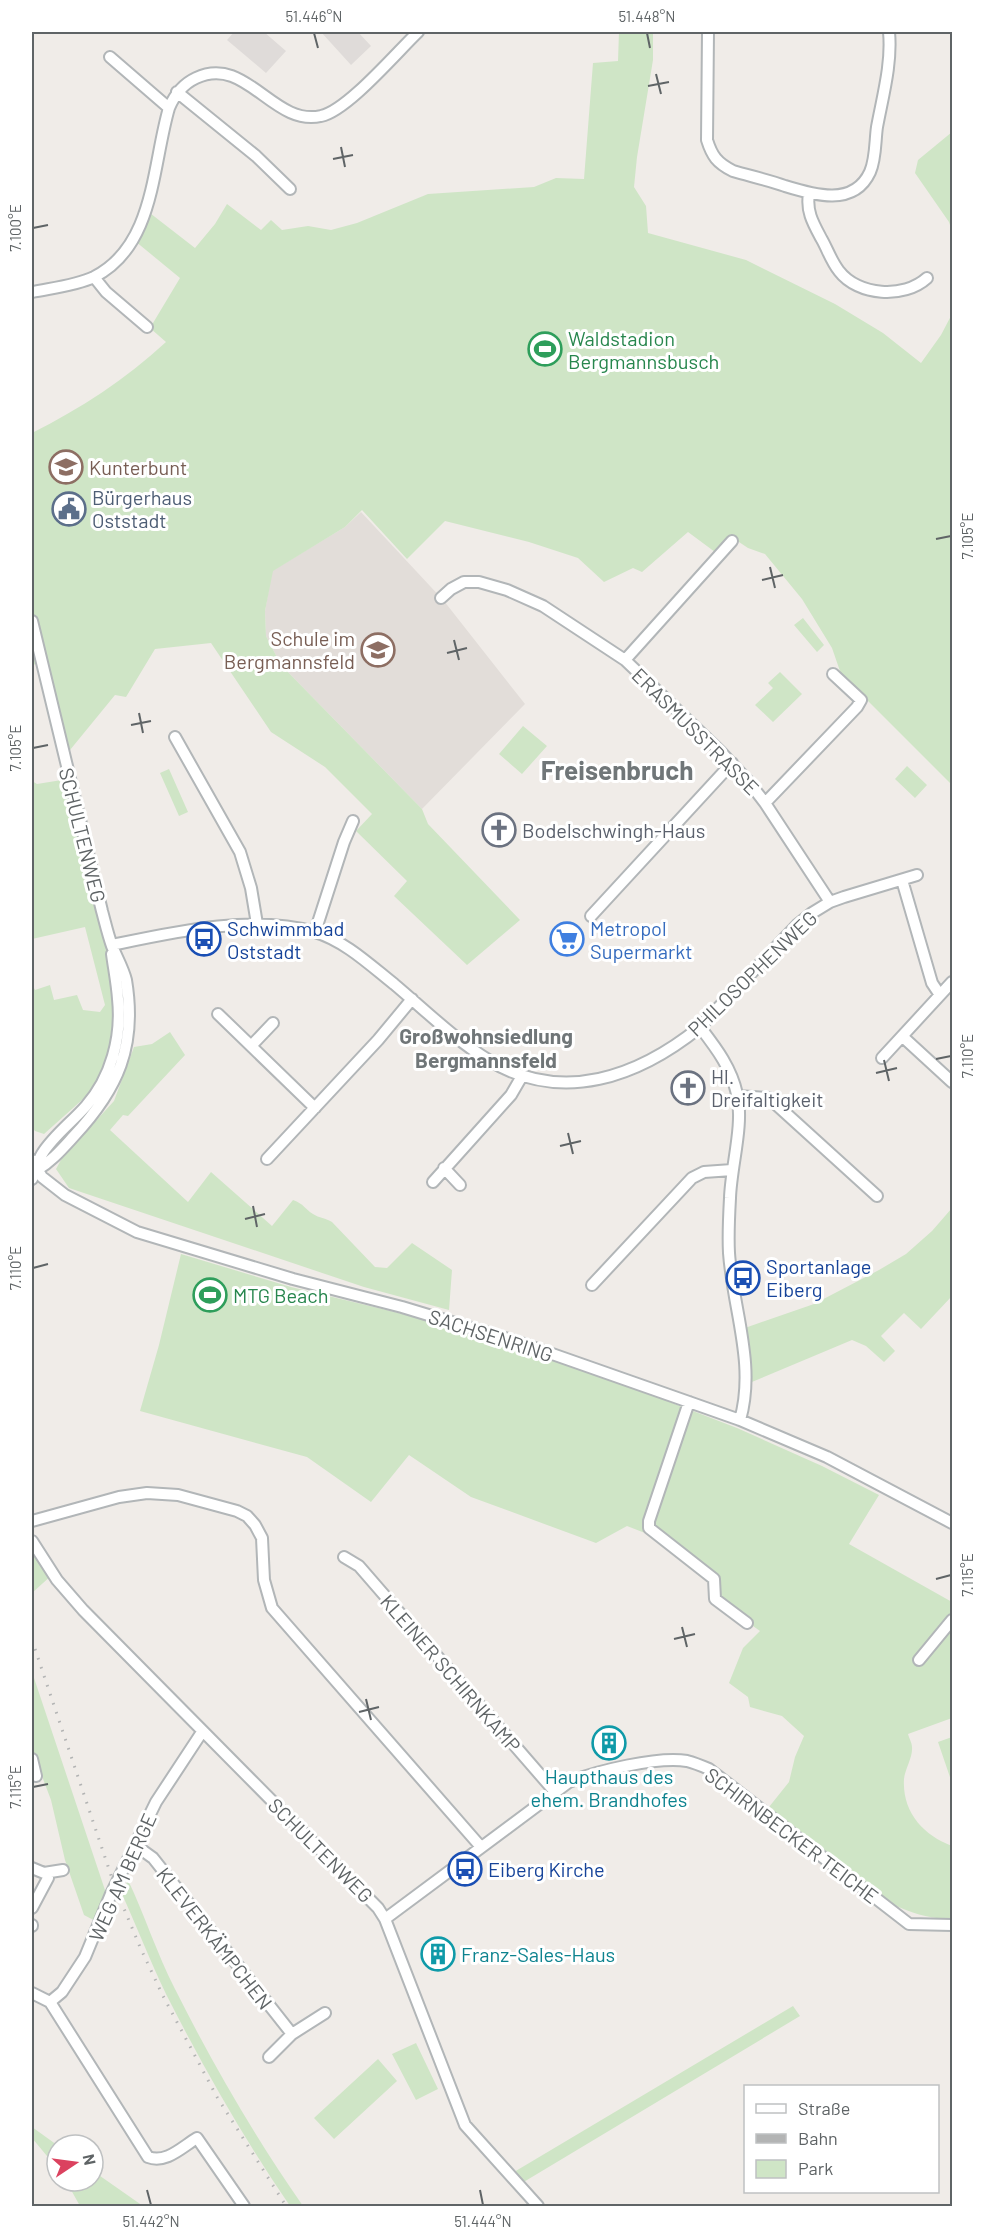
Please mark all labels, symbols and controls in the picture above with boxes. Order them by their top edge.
text: 51.446°N [286,7,342,25]
text: 51.448°N [619,7,675,25]
text: 7.100°E [6,204,24,252]
place label: Waldstadion Bergmannsbusch [568,326,719,373]
sports icon: Waldstadion Bergmannsbusch [527,331,563,367]
school or university icon: Kunterbunt [48,449,84,485]
place label: Kunterbunt [89,455,187,479]
place label: Bürgerhaus Oststadt [92,485,192,532]
public building icon: Bürgerhaus Oststadt [51,491,87,527]
text: 7.105°E [958,513,976,559]
place label: Schule im Bergmannsfeld [224,626,355,673]
school or university icon: Schule im Bergmannsfeld [360,632,396,668]
street label: ERASMUSSTRASSE [628,663,764,799]
text: 7.105°E [6,725,24,771]
district label: Freisenbruch [541,754,693,785]
street label: SCHULTENWEG [55,765,111,905]
church icon: Bodelschwingh-Haus [481,812,517,848]
place label: Bodelschwingh-Haus [522,818,705,842]
street label: PHILOSOPHENWEG [682,905,822,1041]
place label: Schwimmbad Oststadt [227,916,344,963]
place label: Metropol Supermarkt [590,916,693,963]
bus stop icon: Schwimmbad Oststadt [186,921,222,957]
supermarket icon: Metropol Supermarkt [549,921,585,957]
district label: Großwohnsiedlung Bergmannsfeld [399,1023,573,1072]
text: 7.110°E [958,1034,976,1078]
place label: Hl. Dreifaltigkeit [711,1064,824,1111]
church icon: Hl. Dreifaltigkeit [670,1070,706,1106]
text: 7.110°E [6,1246,24,1290]
place label: Sportanlage Eiberg [766,1254,872,1301]
bus stop icon: Sportanlage Eiberg [725,1260,761,1296]
sports icon: MTG Beach [192,1277,228,1313]
place label: MTG Beach [233,1283,328,1307]
street label: SACHSENRING [426,1304,556,1366]
text: 7.115°E [958,1553,976,1597]
street label: KLEINER SCHIRNKAMP [376,1589,526,1757]
building icon: Haupthaus des ehem. Brandhofes [591,1725,627,1761]
street label: SCHIRNBECKER TEICHE [701,1762,883,1908]
place label: Haupthaus des ehem. Brandhofes [531,1764,687,1811]
text: 7.115°E [6,1765,24,1809]
street label: SCHULTENWEG [264,1793,378,1907]
street label: WEG AM BERGE [83,1809,161,1945]
bus stop icon: Eiberg Kirche [447,1851,483,1887]
place label: Eiberg Kirche [488,1857,605,1881]
street label: KLEVERKÄMPCHEN [152,1862,278,2014]
building icon: Franz-Sales-Haus [420,1936,456,1972]
place label: Franz-Sales-Haus [461,1942,615,1966]
legend [744,2085,939,2193]
text: Straße [798,2097,850,2119]
text: Bahn [798,2127,838,2149]
north arrow [45,2133,105,2193]
text: N [80,2152,101,2167]
text: Park [798,2157,833,2179]
text: 51.442°N [122,2212,180,2230]
text: 51.444°N [454,2212,512,2230]

